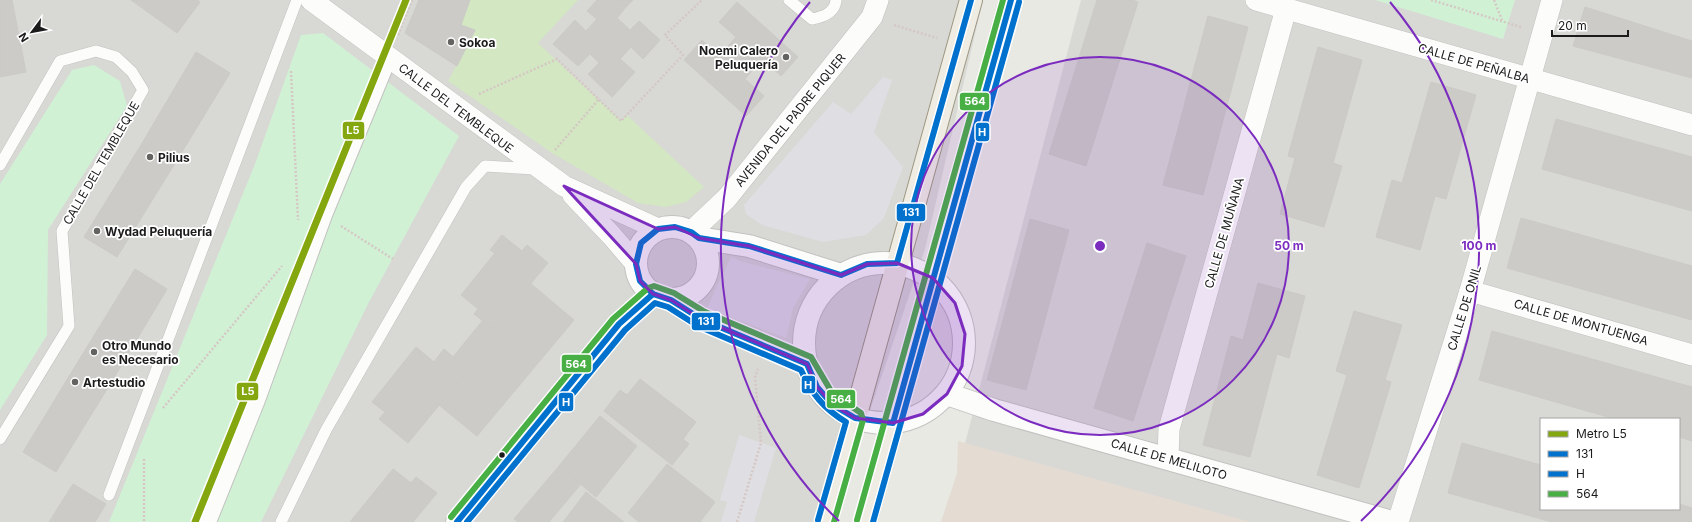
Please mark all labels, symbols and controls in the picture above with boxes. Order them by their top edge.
north arrow [12,12,52,52]
scale bar [1552,12,1628,38]
text: 20 m [1558,18,1587,33]
text: N [15,30,32,45]
place label: Sokoa [459,35,495,50]
marker: Sokoa [446,37,456,47]
street label: CALLE DE PEÑALBA [1416,40,1532,86]
place label: Noemi Calero Peluquería [699,43,778,72]
street label: AVENIDA DEL PADRE PIQUER [732,50,849,190]
marker: Noemi Calero Peluquería [781,52,791,62]
street label: CALLE DEL TEMBLEQUE [396,60,516,156]
line badge: 564 [959,92,990,111]
text: 564 [964,94,986,108]
street label: CALLE DEL TEMBLEQUE [60,99,142,227]
line badge: L5 [342,121,365,140]
line badge: H [975,122,990,142]
text: L5 [346,123,360,137]
text: H [978,125,986,139]
place label: Pilius [158,150,190,165]
marker: Pilius [145,152,155,162]
street label: CALLE DE MUÑANA [1201,176,1247,290]
line badge: 131 [896,203,926,222]
text: 131 [903,205,920,219]
place label: Wydad Peluquería [105,224,212,239]
marker: Wydad Peluquería [92,226,102,236]
text: 50 m [1274,238,1304,253]
text: 100 m [1461,238,1497,253]
centre of rings [1093,239,1107,253]
street label: CALLE DE ONIL [1444,263,1484,352]
street label: CALLE DE MONTUENGA [1512,296,1650,348]
line badge: 131 [691,312,721,331]
text: 131 [698,314,715,328]
place label: Otro Mundo es Necesario [102,338,179,367]
marker: Otro Mundo es Necesario [89,347,99,357]
line badge: 564 [561,354,592,373]
text: 564 [565,357,587,371]
place label: Artestudio [83,375,145,390]
line badge: H [801,375,816,394]
marker: Artestudio [70,377,80,387]
text: H [804,378,812,392]
line badge: L5 [236,382,259,401]
text: L5 [241,384,255,398]
line badge: 564 [826,389,856,409]
line badge: H [558,392,574,412]
text: 564 [830,392,852,406]
text: H [562,395,570,409]
legend [1540,418,1680,510]
text: Metro L5 [1576,426,1627,441]
street label: CALLE DE MELILOTO [1109,435,1229,483]
text: 131 [1576,446,1593,461]
unlabelled marker [497,450,507,460]
text: H [1576,466,1585,481]
text: 564 [1576,486,1599,501]

